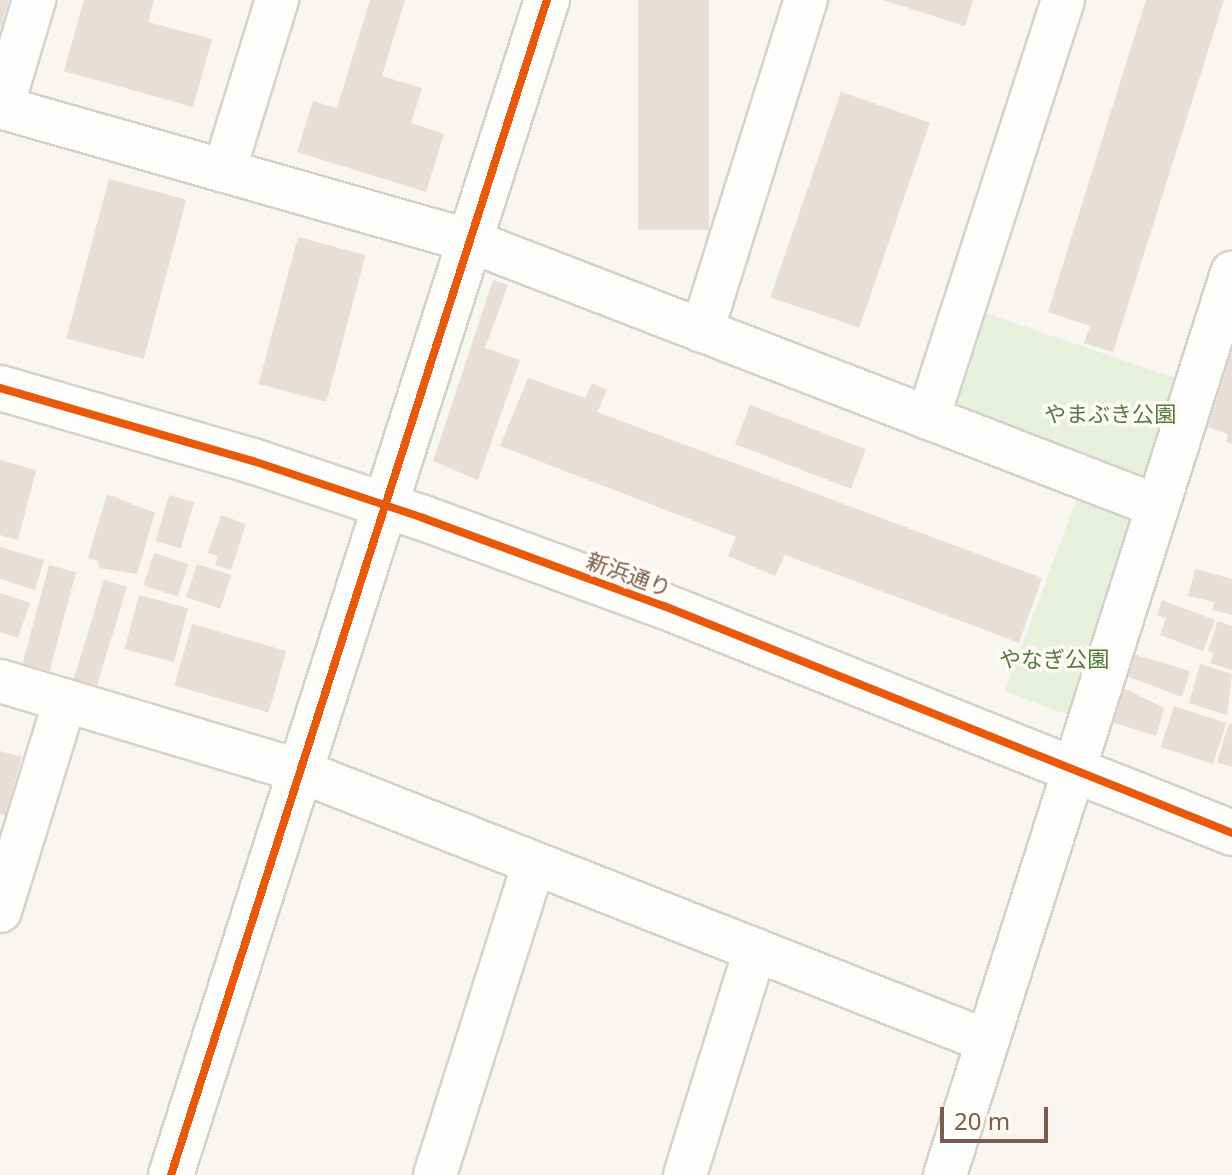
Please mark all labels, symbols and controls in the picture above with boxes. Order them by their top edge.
park label: やまぶき公園 [1044,401,1176,427]
street label: 新浜通り [583,547,675,601]
park label: やなぎ公園 [999,646,1109,672]
scale bar [944,1091,1052,1141]
text: 20 m [954,1104,1010,1137]

